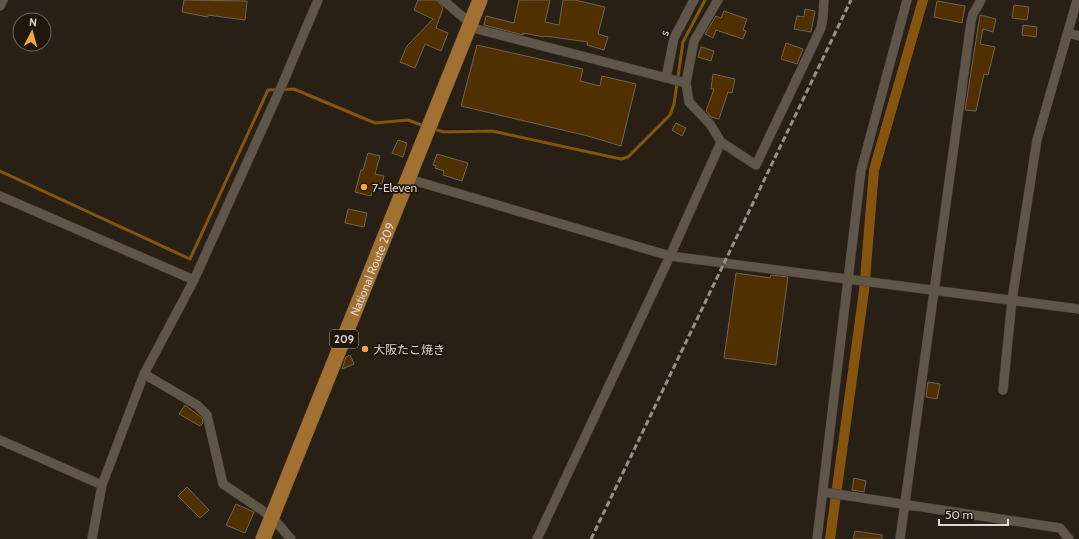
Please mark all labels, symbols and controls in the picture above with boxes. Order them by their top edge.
north arrow [12,12,52,52]
text: N [28,15,38,29]
street label: s [656,28,672,38]
place label: 7-Eleven [372,180,417,195]
marker: 7-Eleven [359,182,369,192]
street label: National Route 209 [346,220,397,318]
road number: 209 [330,330,358,348]
place label: 大阪たこ焼き [373,342,445,357]
marker: 大阪たこ焼き [360,344,370,354]
scale bar [939,501,1008,527]
text: 50 m [945,507,973,522]

